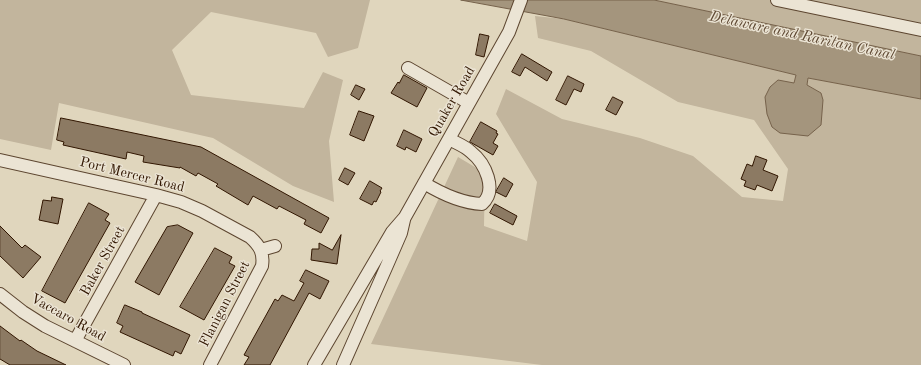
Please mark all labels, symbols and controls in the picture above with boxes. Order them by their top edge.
water label: Delaware and Raritan Canal [708,8,896,64]
street label: Quaker Road [425,64,479,140]
street label: Port Mercer Road [78,154,186,196]
street label: Baker Street [77,223,129,299]
street label: Flanigan Street [196,258,254,350]
street label: Vaccaro Road [27,290,109,346]

